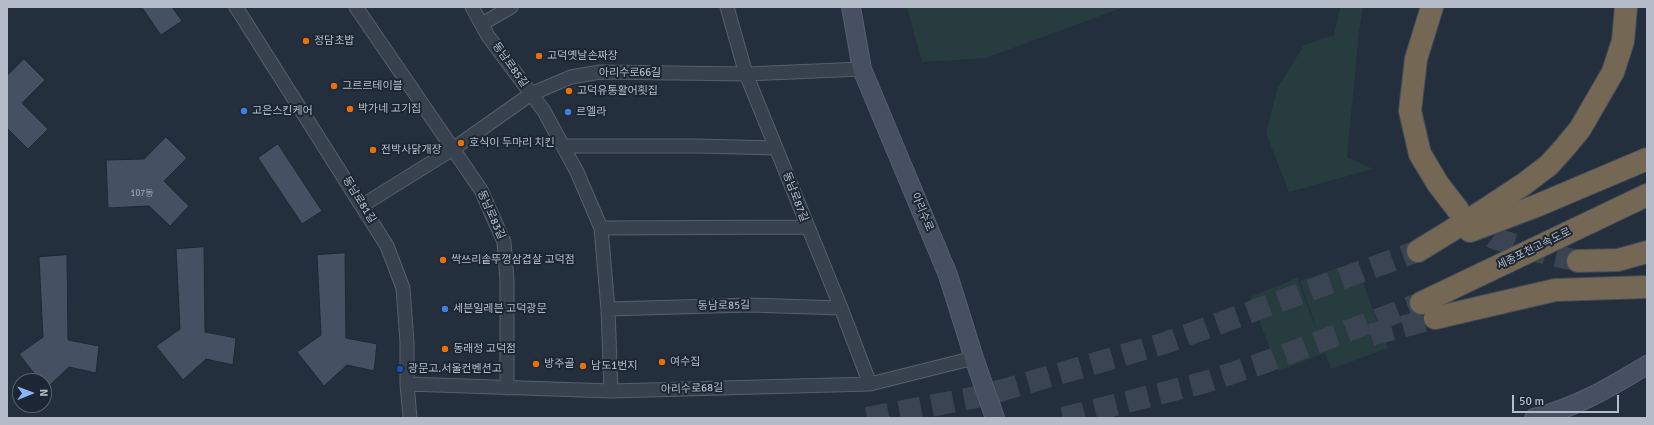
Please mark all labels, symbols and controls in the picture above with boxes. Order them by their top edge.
place label: 정담초밥 [314,34,354,48]
marker: 정담초밥 [301,36,311,46]
street label: 동남로85길 [489,40,531,90]
place label: 고덕옛날손짜장 [547,49,618,63]
marker: 고덕옛날손짜장 [534,51,544,61]
street label: 아리수로66길 [599,66,661,80]
place label: 그르르테이블 [342,79,403,93]
marker: 그르르테이블 [329,81,339,91]
place label: 고덕유통활어횟집 [577,84,658,98]
marker: 고덕유통활어횟집 [564,86,574,96]
place label: 박가네 고기집 [358,102,421,116]
place label: 고은스킨케어 [252,104,313,118]
marker: 박가네 고기집 [345,104,355,114]
place label: 르엘라 [576,105,606,119]
marker: 고은스킨케어 [239,106,249,116]
marker: 르엘라 [563,107,573,117]
place label: 호식이 두마리 치킨 [469,136,555,150]
marker: 호식이 두마리 치킨 [456,138,466,148]
place label: 전박사닭개장 [381,143,442,157]
marker: 전박사닭개장 [368,145,378,155]
street label: 동남로87길 [779,170,811,224]
street label: 동남로81길 [340,174,378,226]
street label: 동남로83길 [474,188,508,242]
house number: 107동 [131,189,153,199]
street label: 아리수로 [908,191,936,233]
street label: 세종포천고속도로 [1495,225,1573,273]
place label: 싹쓰리솥뚜껑삼겹살 고덕점 [451,253,575,267]
marker: 싹쓰리솥뚜껑삼겹살 고덕점 [438,255,448,265]
street label: 동남로85길 [698,299,750,313]
place label: 세븐일레븐 고덕광문 [453,302,546,316]
marker: 세븐일레븐 고덕광문 [440,304,450,314]
place label: 동래정 고덕점 [453,342,516,356]
marker: 동래정 고덕점 [440,344,450,354]
place label: 여수집 [670,355,700,369]
place label: 방주골 [544,357,574,371]
marker: 여수집 [657,357,667,367]
marker: 방주골 [531,359,541,369]
place label: 남도1번지 [591,359,637,373]
marker: 남도1번지 [578,361,588,371]
place label: 광문고.서울컨벤션고 [408,362,502,376]
marker: 광문고.서울컨벤션고 [395,364,405,374]
north arrow [12,373,52,413]
street label: 아리수로68길 [661,381,723,397]
scale bar [1514,387,1621,413]
text: N [37,389,50,397]
text: 50 m [1519,394,1544,409]

